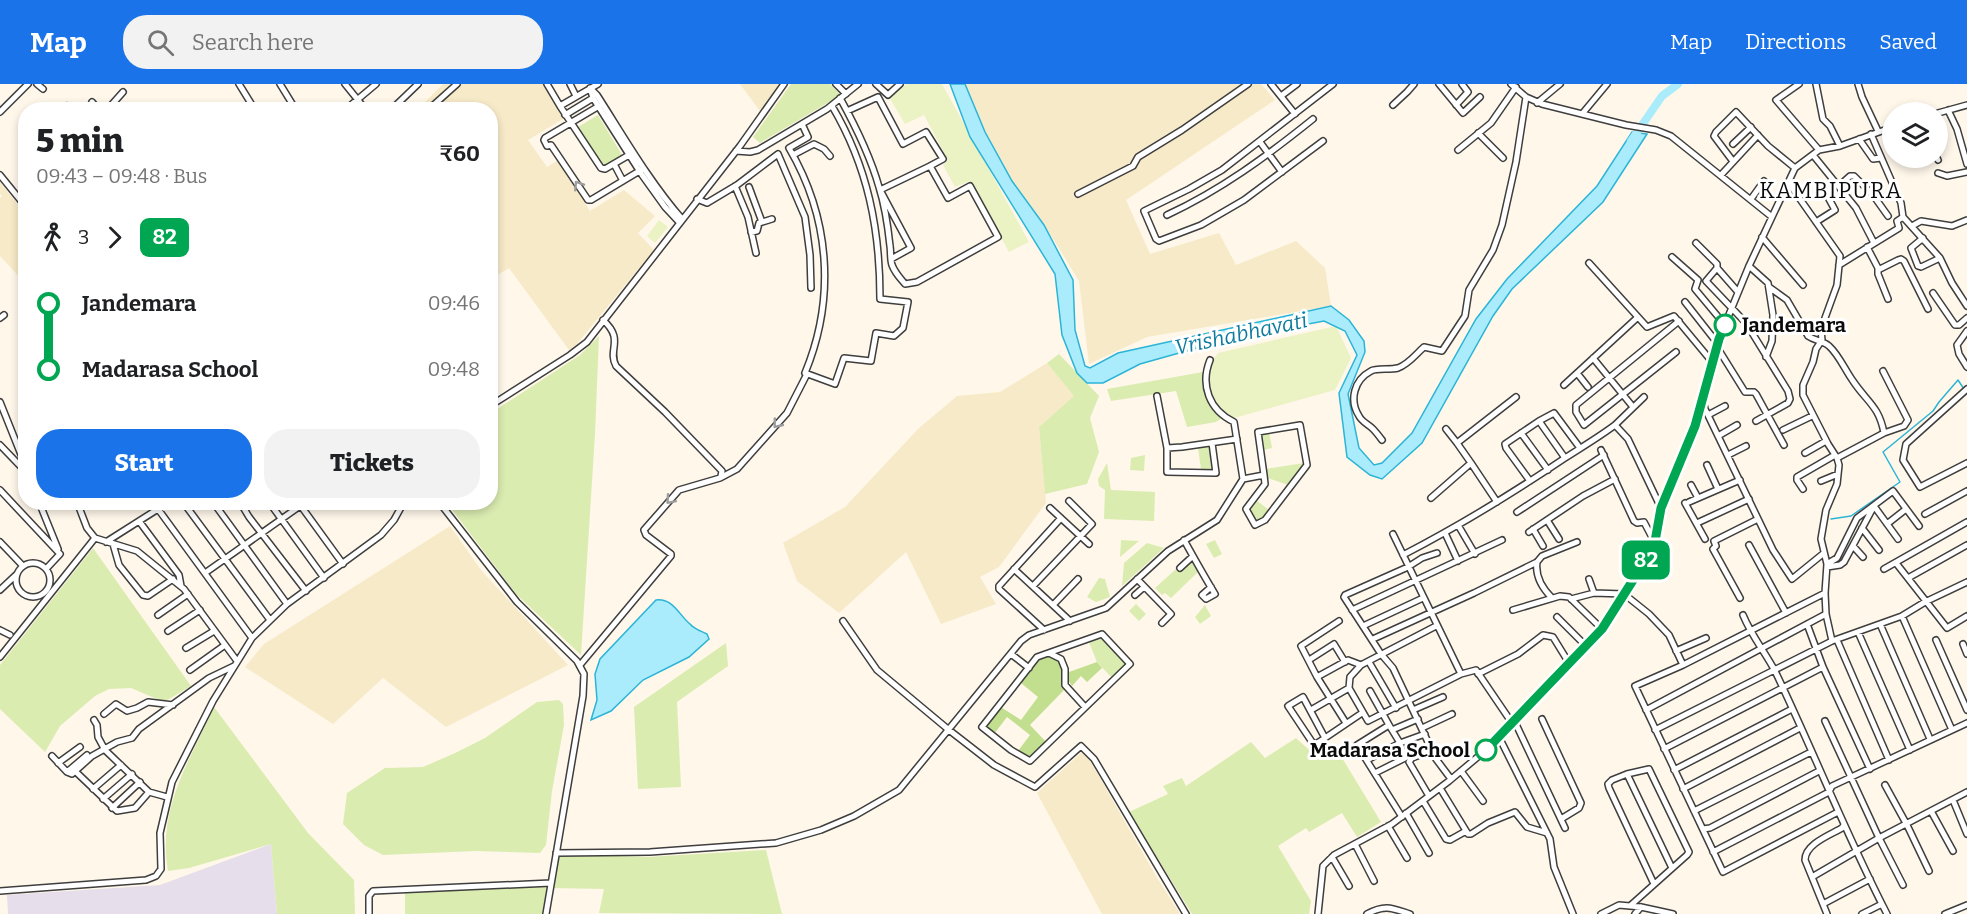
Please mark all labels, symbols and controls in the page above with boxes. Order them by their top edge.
search box [123,15,543,69]
text: Map [30,26,87,59]
icon: search [144,26,177,59]
text: Search here [192,29,314,56]
text: Map [1670,29,1712,55]
text: Directions [1745,29,1846,55]
text: Saved [1879,29,1937,55]
map controls [1882,102,1948,168]
button: layers [1882,102,1948,168]
text: 5 min [36,121,124,161]
text: ₹60 [439,140,480,167]
text: 09:43 – 09:48 · Bus [36,164,207,188]
district label: KAMBIPURA [1759,177,1903,204]
one-way arrow [574,181,585,192]
icon: walk [36,221,69,254]
icon: forward [98,221,131,254]
text: 82 [152,224,177,250]
text: 3 [78,225,89,249]
text: Jandemara [82,290,196,317]
text: 09:46 [428,291,480,315]
water label: Vrishabhavati [1172,307,1310,361]
place label: Jandemara [1741,313,1846,337]
marker: Jandemara [1714,314,1736,336]
text: Madarasa School [82,356,258,383]
text: 09:48 [428,357,480,381]
one-way arrow [774,417,785,428]
button: Start [36,429,252,498]
button: Tickets [264,429,480,498]
one-way arrow [666,493,677,504]
line badge: 82 [1619,540,1673,580]
text: 82 [1634,547,1658,573]
place label: Madarasa School [1310,738,1470,762]
marker: Madarasa School [1475,739,1497,761]

